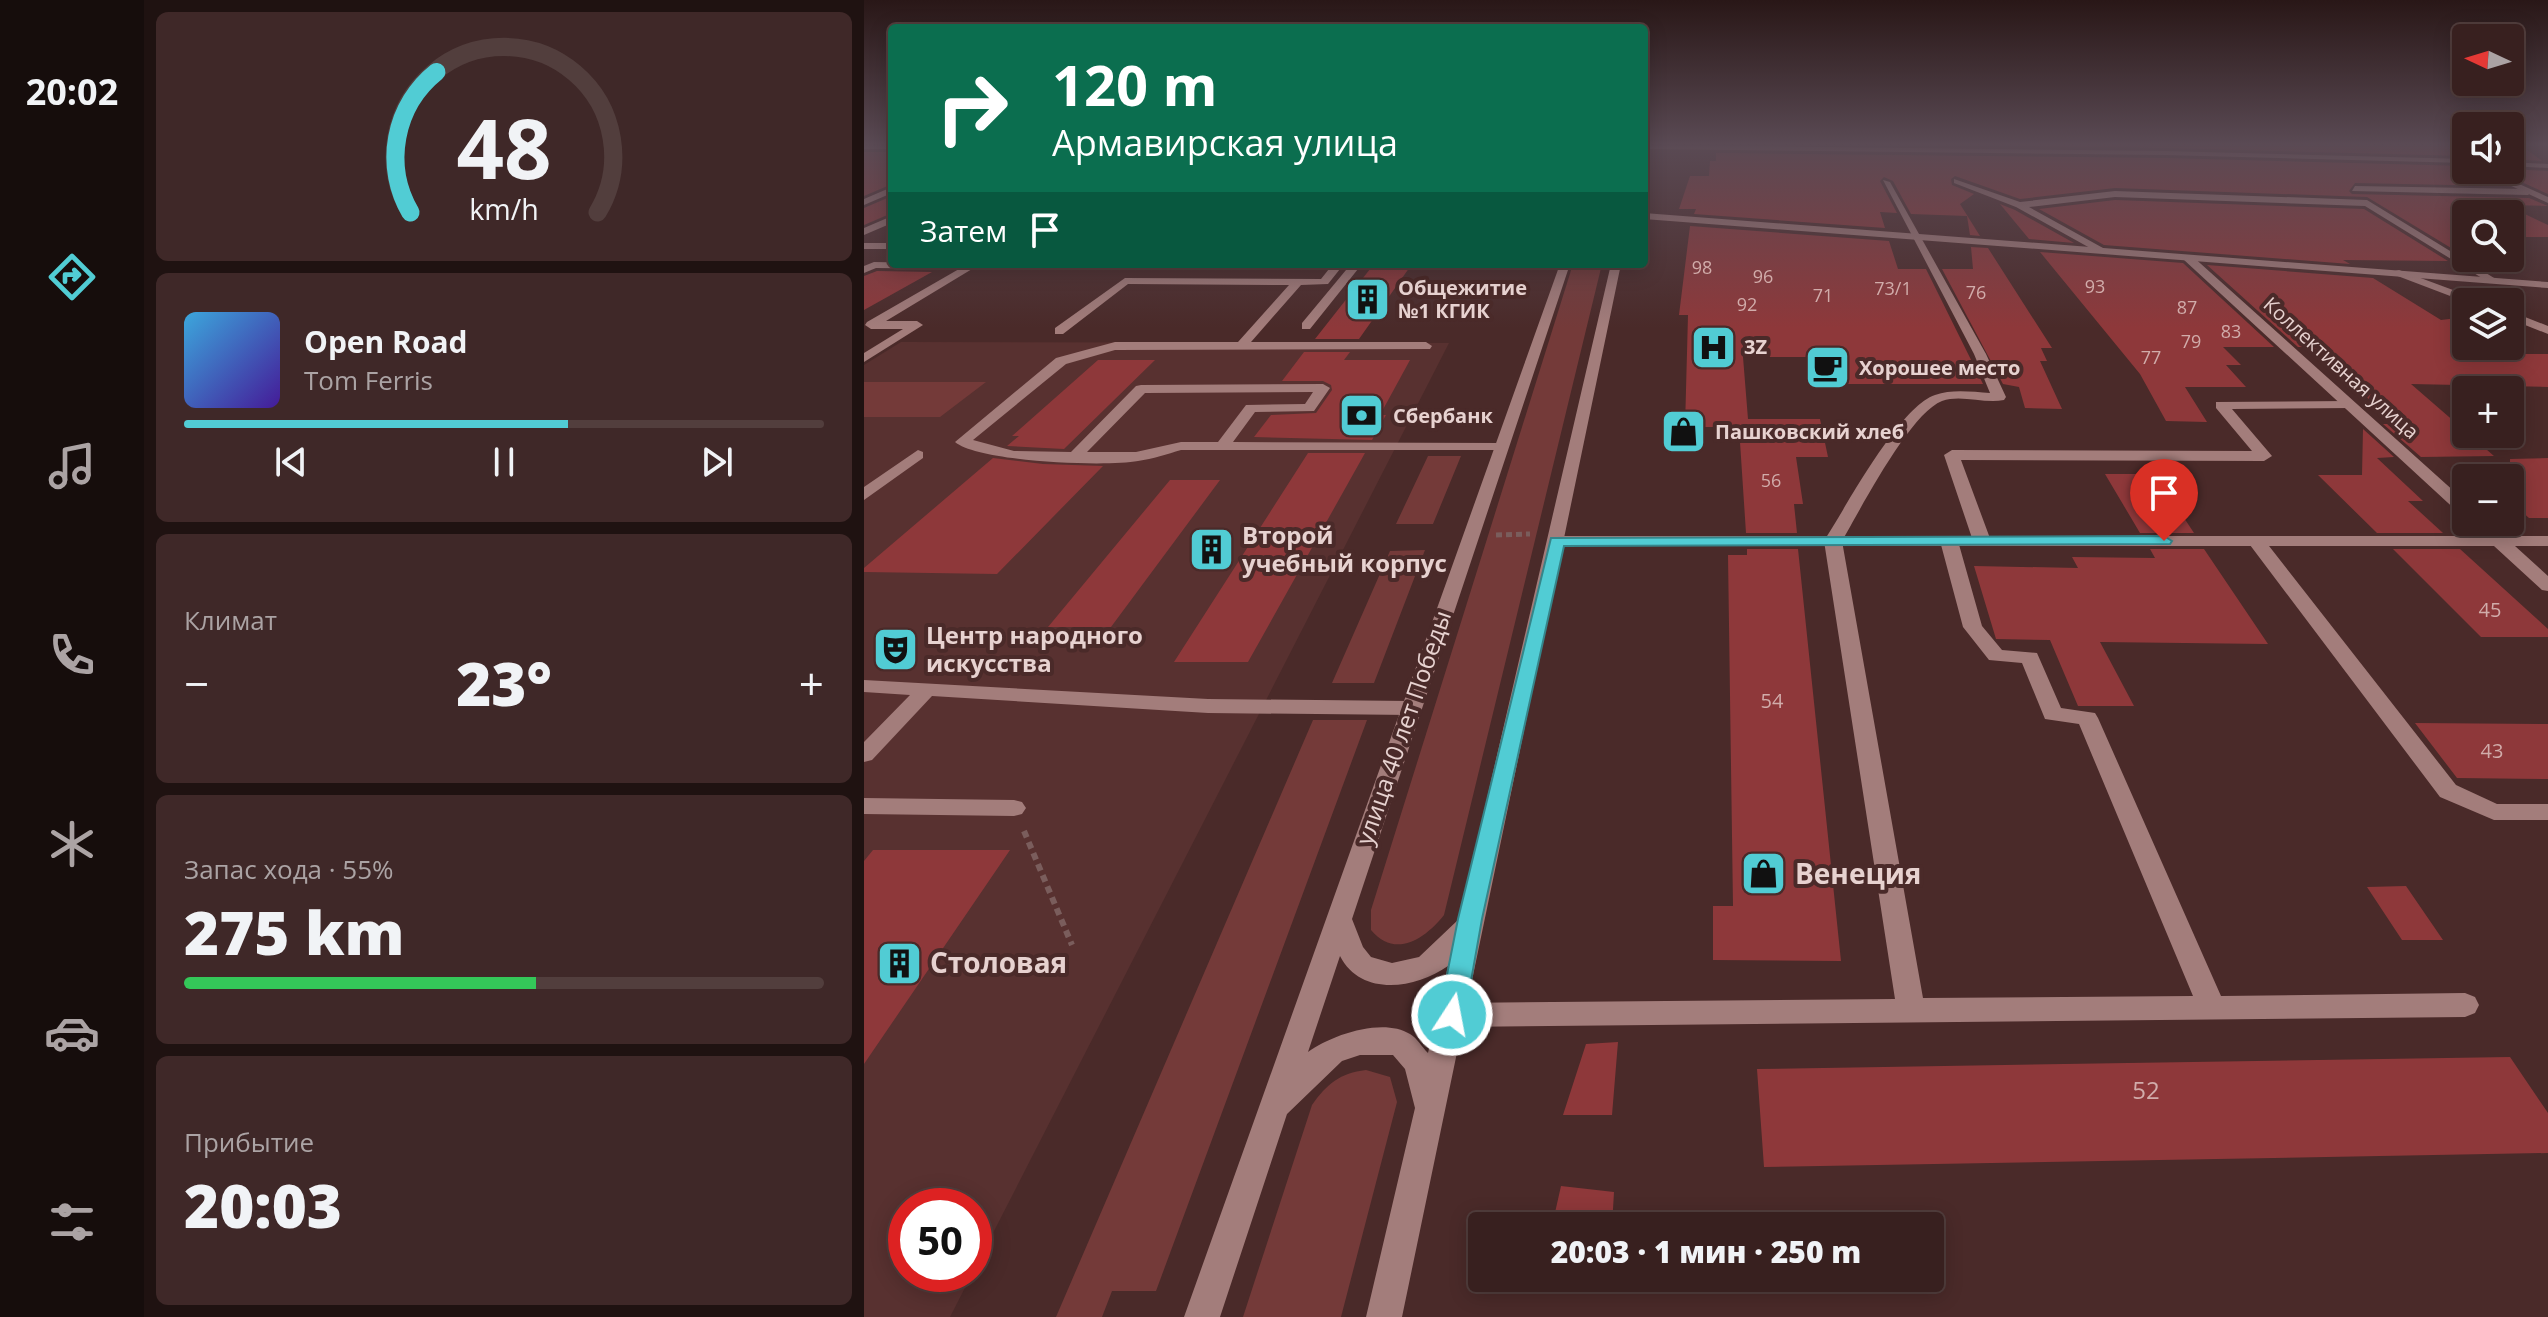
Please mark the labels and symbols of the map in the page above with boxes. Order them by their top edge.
north arrow [2452,24,2524,96]
house number: 98 [1692,255,1712,279]
house number: 96 [1753,264,1773,288]
place label: Общежитие №1 КГИК [1398,274,1527,324]
house number: 93 [2085,274,2105,298]
building icon: Общежитие №1 КГИК [1343,275,1391,323]
house number: 73/1 [1874,276,1912,300]
house number: 76 [1966,280,1986,304]
house number: 71 [1813,283,1833,307]
street label: Коллективная улица [2258,291,2425,445]
house number: 92 [1737,292,1757,316]
house number: 87 [2177,295,2197,319]
house number: 83 [2221,319,2241,343]
hospital icon: 3Z [1689,323,1737,371]
house number: 79 [2181,329,2201,353]
place label: 3Z [1744,333,1767,360]
cafe icon: Хорошее место [1804,344,1852,392]
house number: 77 [2141,345,2161,369]
place label: Хорошее место [1859,354,2020,381]
bank icon: Сбербанк [1338,392,1386,440]
place label: Сбербанк [1393,402,1493,429]
shop icon: Пашковский хлеб [1660,408,1708,456]
place label: Пашковский хлеб [1715,418,1904,445]
pin [2130,459,2198,541]
house number: 56 [1761,468,1781,492]
place label: Второй учебный корпус [1242,518,1447,579]
building icon: Второй учебный корпус [1187,526,1235,574]
house number: 45 [2479,596,2501,623]
street label: улица 40 лет Победы [1347,606,1458,849]
place label: Центр народного искусства [926,618,1143,679]
theatre icon: Центр народного искусства [871,626,919,674]
house number: 54 [1761,687,1784,714]
house number: 43 [2481,737,2503,764]
shop icon: Венеция [1740,850,1788,898]
place label: Венеция [1795,854,1921,892]
building icon: Столовая [875,939,923,987]
place label: Столовая [930,943,1067,981]
position arrow [1410,973,1494,1057]
house number: 52 [2132,1073,2160,1106]
speed limit sign: 50 [888,1188,992,1292]

